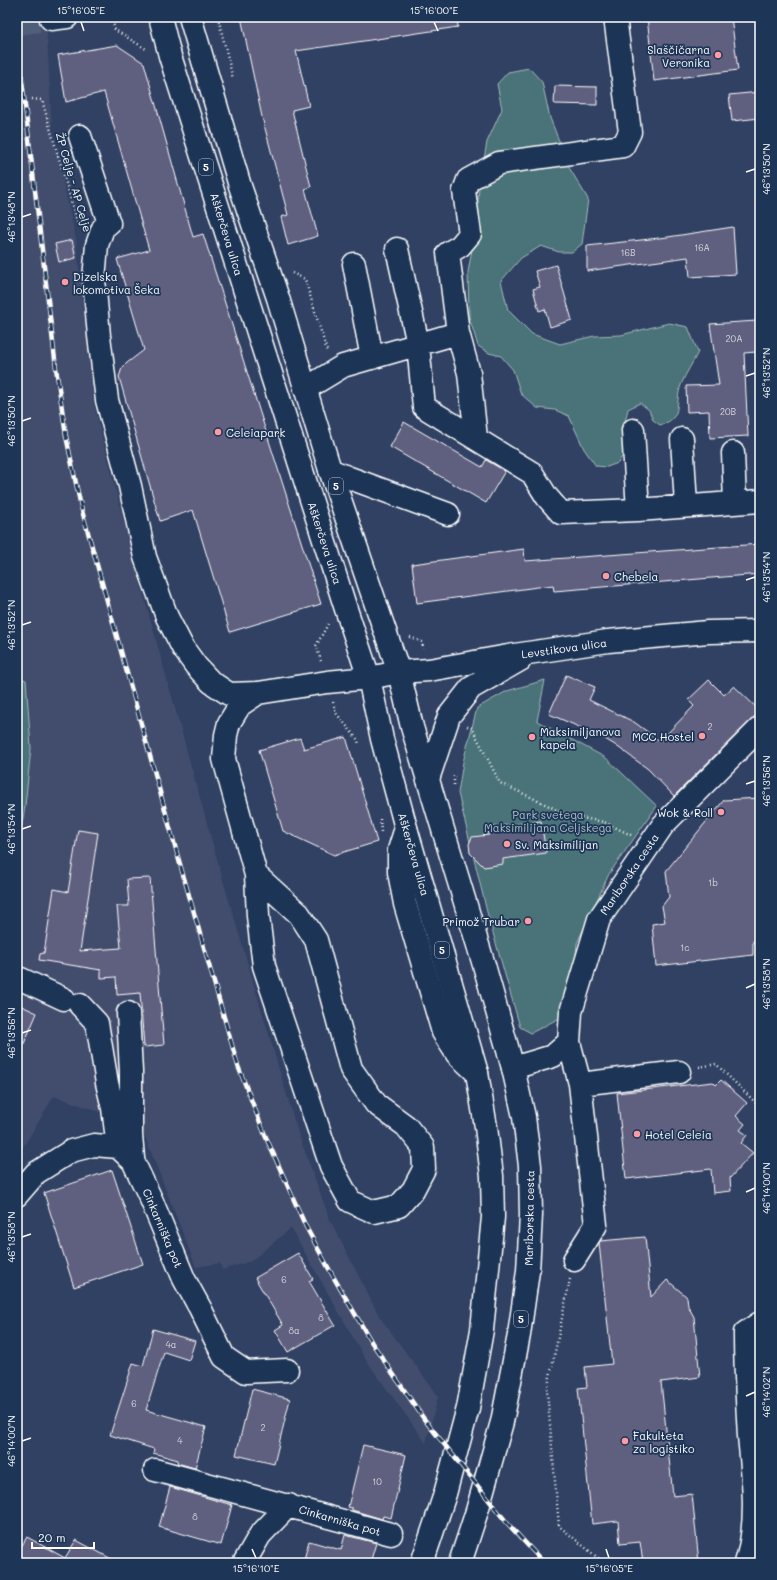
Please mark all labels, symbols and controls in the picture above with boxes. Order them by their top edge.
text: 15°16'05"E [57,3,105,17]
text: 15°16'00"E [410,3,458,17]
place label: Slaščičarna Veronika [647,42,710,70]
marker: Slaščičarna Veronika [713,50,723,60]
street label: ŽP Celje - AP Celje [53,130,95,234]
text: 46°13'50"N [759,143,773,195]
road number: 5 [199,159,213,175]
text: 46°13'48"N [4,191,18,243]
street label: Aškerčeva ulica [207,191,247,277]
house number: 16A [694,242,710,253]
house number: 16B [620,247,636,258]
place label: Dizelska lokomotiva Šeka [73,269,160,297]
marker: Dizelska lokomotiva Šeka [60,277,70,287]
house number: 20A [726,333,742,344]
text: 46°13'52"N [759,348,773,398]
text: 46°13'50"N [4,395,18,447]
house number: 20B [720,406,736,417]
place label: Celeiapark [226,425,286,440]
marker: Celeiapark [213,427,223,437]
road number: 5 [329,478,343,494]
street label: Aškerčeva ulica [305,500,345,586]
text: 46°13'54"N [759,552,773,602]
place label: Chebela [614,569,658,584]
marker: Chebela [601,571,611,581]
text: 46°13'52"N [4,600,18,650]
street label: Levstikova ulica [520,635,608,661]
house number: 2 [707,721,713,732]
place label: Maksimiljanova kapela [540,724,621,752]
place label: MCC Hostel [632,729,694,744]
marker: MCC Hostel [697,731,707,741]
marker: Maksimiljanova kapela [527,732,537,742]
text: 46°13'56"N [759,755,773,807]
text: 46°13'54"N [4,804,18,854]
place label: Wok & Roll [657,805,713,820]
park label: Park svetega Maksimilijana Celjskega [484,807,612,835]
marker: Wok & Roll [716,807,726,817]
street label: Aškerčeva ulica [395,811,433,898]
street label: Mariborska cesta [596,830,662,918]
place label: Sv. Maksimilijan [515,837,598,852]
marker: Sv. Maksimilijan [502,839,512,849]
house number: 1b [708,877,718,888]
place label: Primož Trubar [442,914,520,929]
marker: Primož Trubar [523,916,533,926]
road number: 5 [435,942,449,958]
house number: 1c [680,942,690,953]
text: 46°13'58"N [759,958,773,1010]
text: 46°13'56"N [4,1007,18,1059]
place label: Hotel Celeia [645,1127,712,1142]
marker: Hotel Celeia [632,1129,642,1139]
text: 46°14'00"N [759,1162,773,1214]
street label: Mariborska cesta [521,1170,537,1266]
street label: Cinkarniška pot [140,1186,187,1270]
text: 46°13'58"N [4,1211,18,1263]
house number: 6 [281,1274,287,1285]
road number: 5 [514,1311,528,1327]
house number: 8 [318,1312,324,1323]
house number: 8a [288,1325,300,1336]
house number: 4a [166,1339,177,1350]
text: 46°14'02"N [759,1367,773,1417]
house number: 6 [131,1398,137,1409]
text: 46°14'00"N [4,1415,18,1467]
house number: 2 [260,1422,266,1433]
place label: Fakulteta za logistiko [633,1428,695,1456]
house number: 4 [177,1435,183,1446]
marker: Fakulteta za logistiko [620,1436,630,1446]
house number: 10 [372,1476,382,1487]
street label: Cinkarniška pot [297,1501,383,1539]
house number: 8 [192,1511,198,1522]
scale bar [32,1524,94,1550]
text: 20 m [38,1529,66,1545]
text: 15°16'10"E [233,1561,280,1575]
text: 15°16'05"E [585,1561,633,1575]

